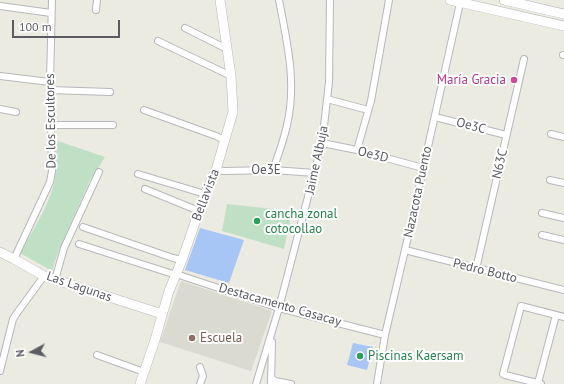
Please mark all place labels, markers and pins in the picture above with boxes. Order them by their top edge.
place label: María Gracia [437,72,506,88]
marker: María Gracia [509,75,519,85]
place label: cancha zonal cotocollao [265,206,337,237]
marker: cancha zonal cotocollao [252,216,262,226]
place label: Escuela [200,330,242,346]
marker: Escuela [187,333,197,343]
place label: Piscinas Kaersam [368,348,464,364]
marker: Piscinas Kaersam [355,351,365,361]

